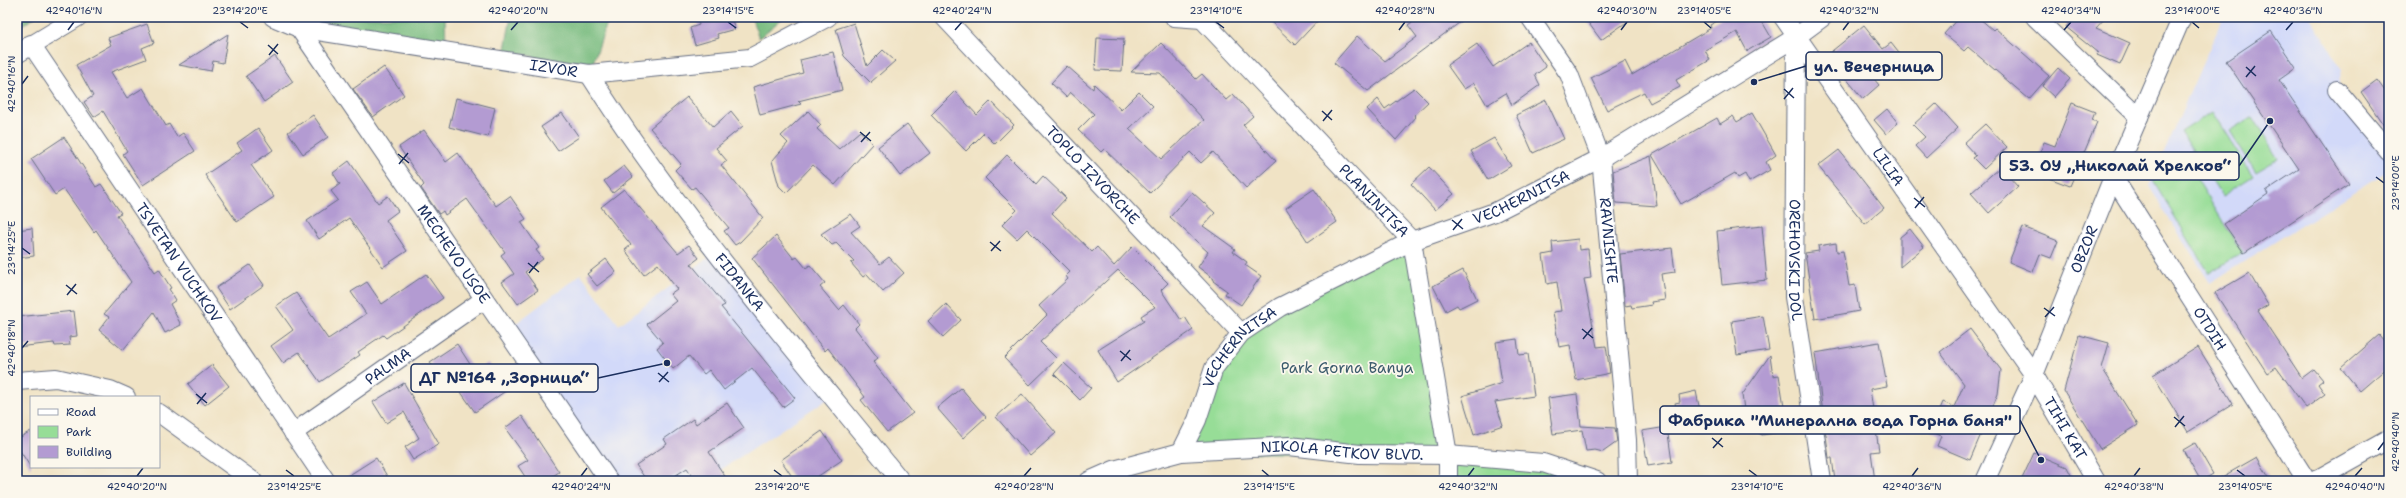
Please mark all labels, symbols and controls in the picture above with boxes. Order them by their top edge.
text: 42°40'16"N [46,4,102,17]
text: 23°14'20"E [212,4,268,17]
text: 42°40'20"N [488,4,548,17]
text: 23°14'15"E [702,4,754,17]
text: 42°40'24"N [932,4,992,17]
text: 23°14'10"E [1189,4,1243,17]
text: 42°40'28"N [1375,4,1435,17]
text: 42°40'30"N [1597,4,1657,17]
text: 23°14'05"E [1677,4,1731,17]
text: 42°40'32"N [1819,4,1879,17]
text: 42°40'34"N [2041,4,2101,17]
text: 23°14'00"E [2164,4,2220,17]
text: 42°40'36"N [2263,4,2323,17]
callout: ул. Вечерница [1806,52,1942,80]
street label: IZVOR [528,55,579,82]
text: 42°40'16"N [5,56,18,112]
text: ул. Вечерница [1814,56,1934,77]
street label: TOPLO IZVORCHE [1041,121,1144,229]
street label: LILIA [1868,144,1909,190]
callout: 53. ОУ „Николай Хрелков“ [2000,152,2239,180]
text: 53. ОУ „Николай Хрелков“ [2009,155,2231,176]
text: 23°14'00"E [2389,155,2402,211]
street label: PLANINITSA [1334,160,1413,242]
street label: VECHERNITSA [1470,166,1573,229]
street label: RAVNISHTE [1595,197,1623,285]
street label: TSVETAN VUCHKOV [131,199,226,327]
street label: OREHOVSKI DOL [1784,199,1807,322]
street label: MECHEVO USOE [413,201,495,308]
text: 23°14'25"E [5,221,18,275]
street label: OBZOR [2066,223,2103,276]
street label: FIDANKA [710,249,769,315]
street label: VECHERNITSA [1198,302,1281,390]
street label: OTDIH [2188,303,2231,354]
text: 42°40'18"N [5,319,18,377]
street label: PALMA [361,343,415,390]
park label: Park Gorna Banya [1281,358,1414,378]
callout: ДГ №164 „Зорница“ [411,364,598,392]
text: ДГ №164 „Зорница“ [419,367,589,388]
street label: TIHI KAT [2039,393,2091,463]
legend [30,396,160,468]
text: Road [66,404,97,420]
callout: Фабрика "Минерална вода Горна баня" [1660,406,2020,434]
text: Фабрика "Минерална вода Горна баня" [1668,410,2012,431]
text: 42°40'40"N [2389,412,2402,472]
text: Park [66,424,92,440]
street label: NIKOLA PETKOV BLVD. [1260,436,1424,465]
text: Building [66,444,112,460]
text: 42°40'20"N [107,480,167,493]
text: 23°14'25"E [267,480,321,493]
text: 42°40'24"N [551,480,611,493]
text: 23°14'20"E [754,480,810,493]
text: 42°40'28"N [994,480,1054,493]
text: 23°14'15"E [1243,480,1295,493]
text: 42°40'32"N [1438,480,1498,493]
text: 23°14'10"E [1730,480,1784,493]
text: 42°40'36"N [1882,480,1942,493]
text: 42°40'38"N [2104,480,2164,493]
text: 23°14'05"E [2218,480,2272,493]
text: 42°40'40"N [2325,480,2385,493]

